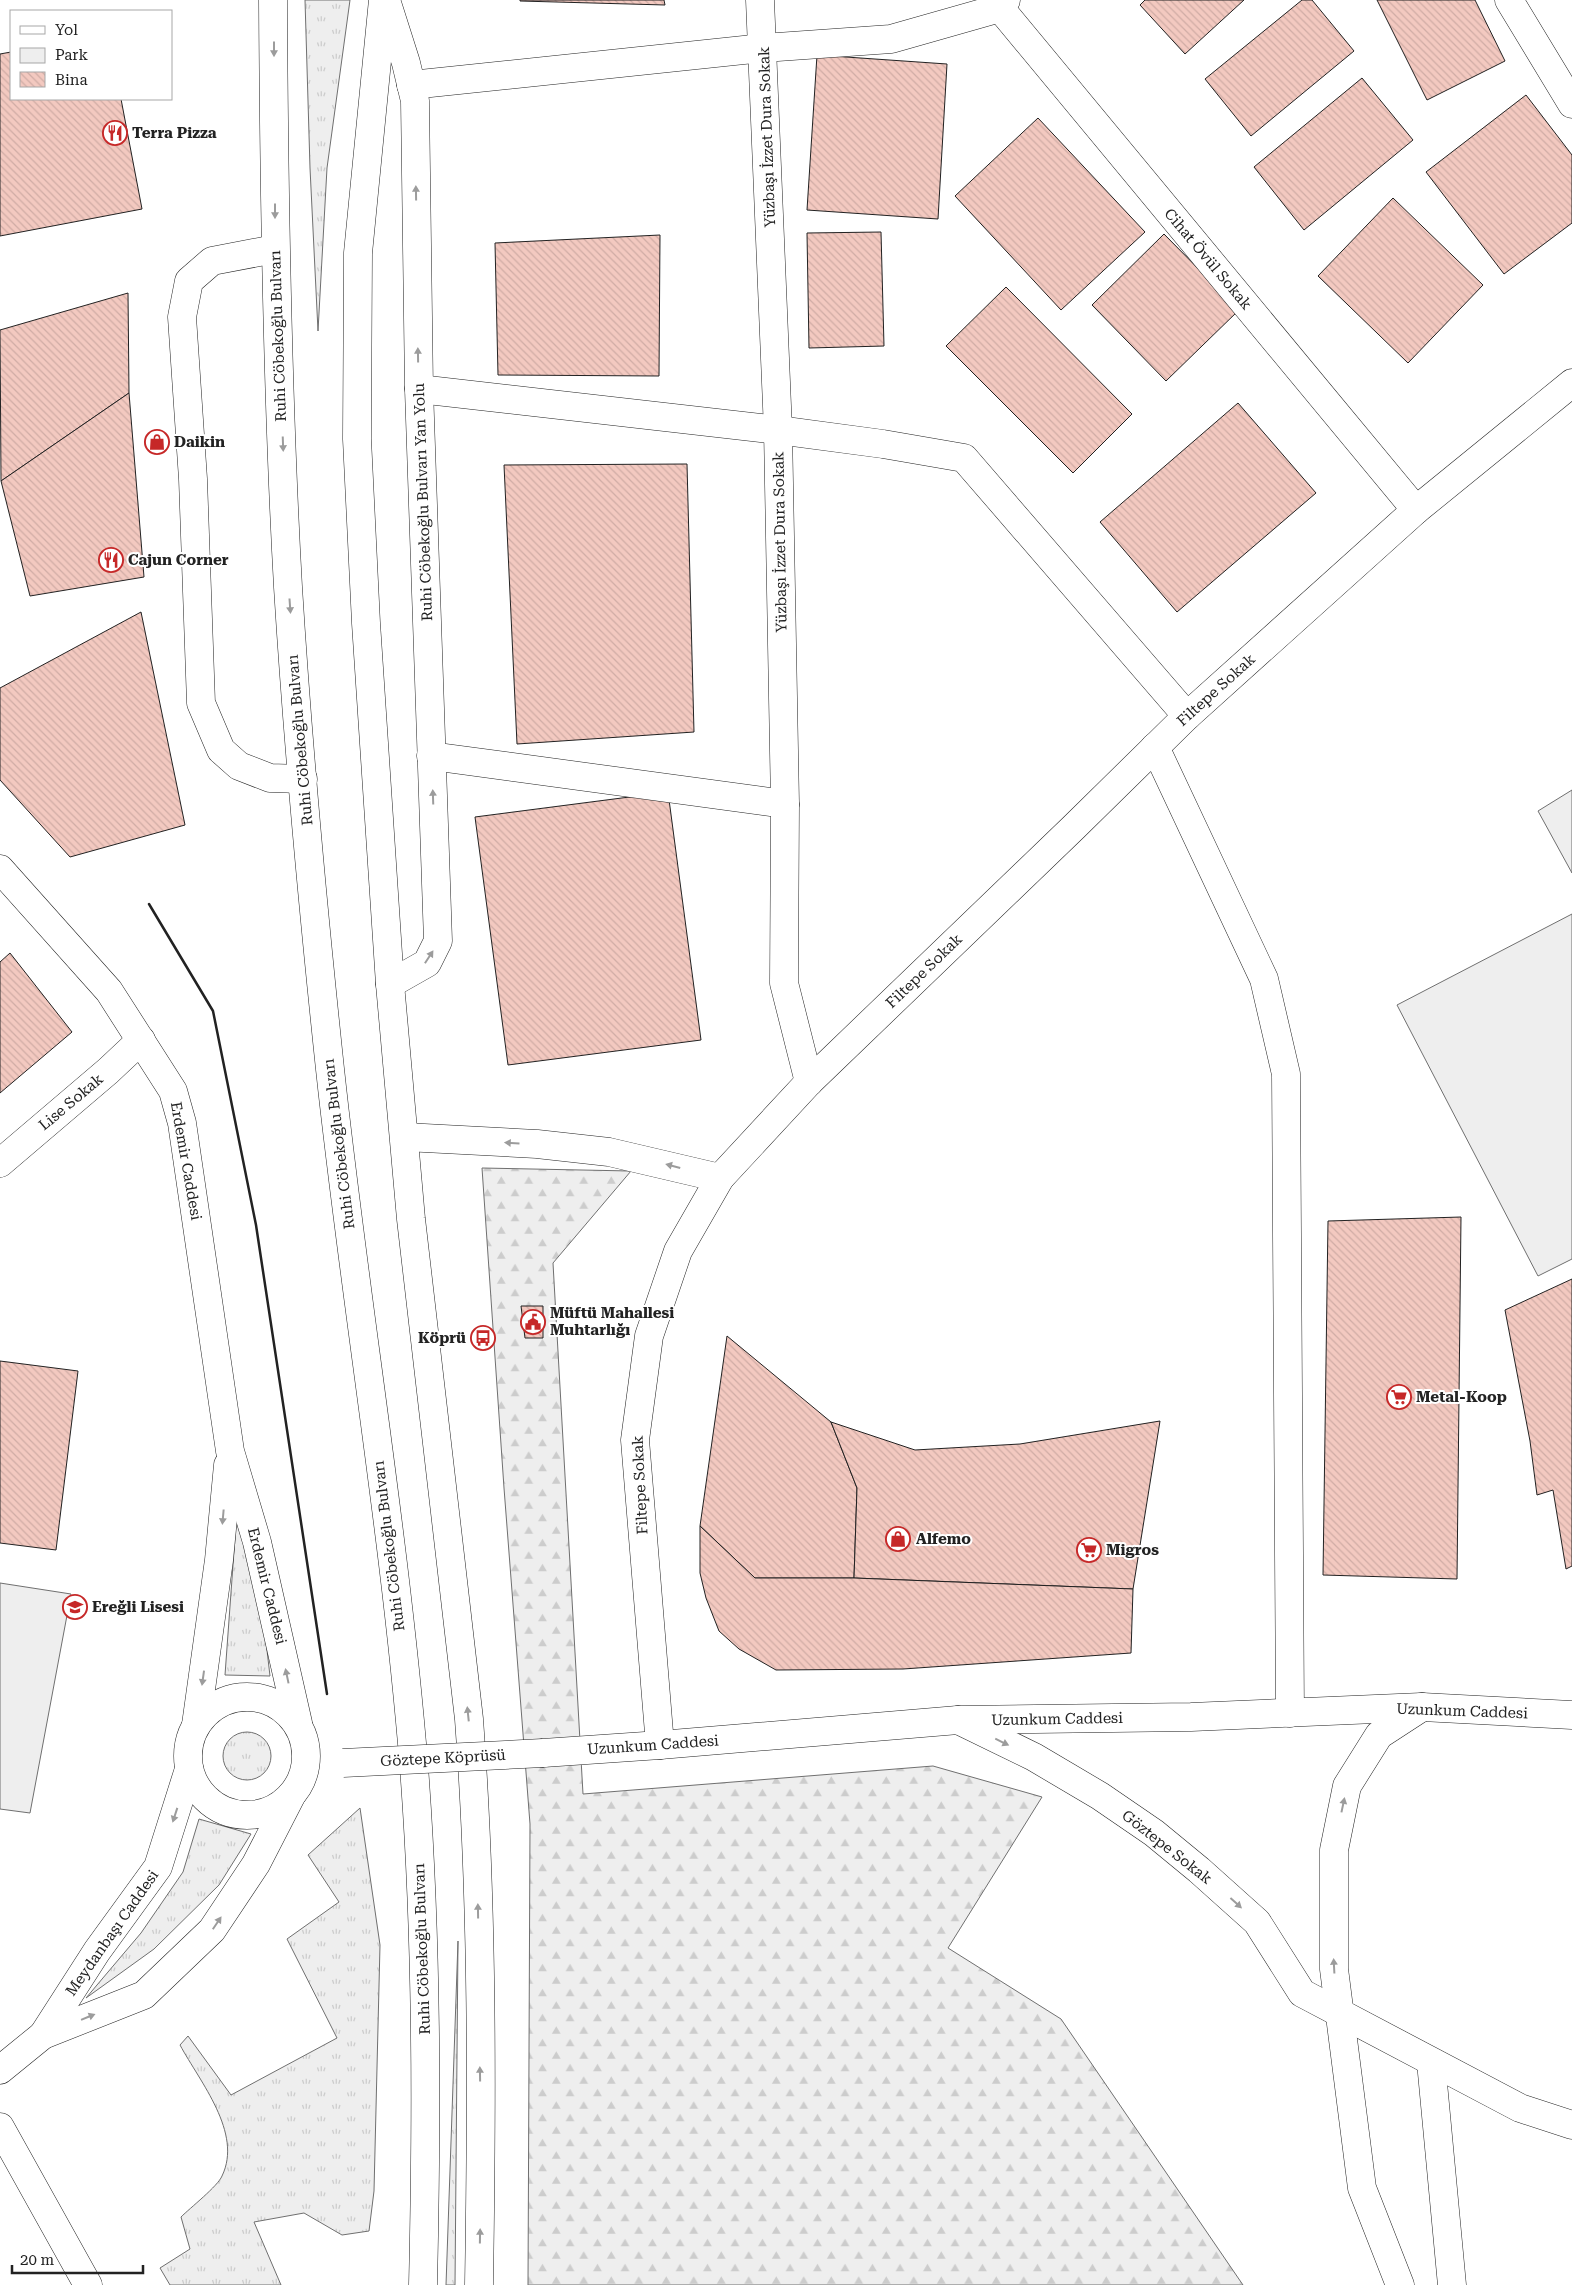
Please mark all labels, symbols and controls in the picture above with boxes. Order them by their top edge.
legend [10,10,172,100]
text: Yol [55,21,78,39]
one-way arrow [270,41,278,57]
text: Park [55,46,89,64]
street label: Yüzbaşı İzzet Dura Sokak [755,46,779,228]
text: Bina [55,71,88,89]
restaurant icon: Terra Pizza [102,120,128,146]
place label: Terra Pizza [132,124,217,142]
one-way arrow [412,184,420,200]
one-way arrow [271,203,279,219]
street label: Cihat Övül Sokak [1160,205,1256,314]
street label: Ruhi Cöbekoğlu Bulvarı [266,250,290,422]
one-way arrow [414,347,422,363]
street label: Ruhi Cöbekoğlu Bulvarı Yan Yolu [410,382,436,621]
shop icon: Daikin [144,429,170,455]
place label: Daikin [174,433,225,451]
one-way arrow [279,436,287,452]
street label: Yüzbaşı İzzet Dura Sokak [769,451,791,633]
restaurant icon: Cajun Corner [98,547,124,573]
place label: Cajun Corner [128,551,229,569]
one-way arrow [286,598,294,614]
street label: Filtepe Sokak [1173,650,1259,730]
street label: Ruhi Cöbekoğlu Bulvarı [284,654,316,826]
one-way arrow [428,789,436,805]
street label: Filtepe Sokak [882,930,966,1012]
one-way arrow [424,950,434,964]
street label: Ruhi Cöbekoğlu Bulvarı [320,1058,358,1230]
street label: Lise Sokak [35,1070,107,1134]
street label: Erdemir Caddesi [167,1100,205,1222]
one-way arrow [504,1139,520,1147]
one-way arrow [665,1161,680,1169]
place label: Müftü Mahallesi Muhtarlığı [550,1304,674,1339]
public building icon: Müftü Mahallesi Muhtarlığı [520,1309,546,1335]
bus stop icon: Köprü [470,1325,496,1351]
place label: Köprü [418,1329,466,1347]
supermarket icon: Metal-Koop [1386,1384,1412,1410]
place label: Metal-Koop [1416,1388,1507,1406]
street label: Filtepe Sokak [628,1434,652,1535]
street label: Ruhi Cöbekoğlu Bulvarı [370,1460,408,1632]
one-way arrow [219,1509,227,1525]
street label: Erdemir Caddesi [244,1526,290,1647]
shop icon: Alfemo [885,1526,911,1552]
place label: Alfemo [916,1530,971,1548]
supermarket icon: Migros [1076,1537,1102,1563]
place label: Migros [1106,1541,1159,1559]
school or university icon: Ereğli Lisesi [62,1594,88,1620]
place label: Ereğli Lisesi [92,1598,184,1616]
one-way arrow [283,1667,291,1683]
one-way arrow [199,1670,207,1686]
street label: Uzunkum Caddesi [1396,1700,1528,1722]
one-way arrow [464,1706,472,1722]
street label: Uzunkum Caddesi [991,1709,1123,1729]
street label: Uzunkum Caddesi [587,1731,720,1759]
one-way arrow [995,1738,1009,1746]
street label: Göztepe Köprüsü [380,1746,507,1770]
one-way arrow [1340,1796,1348,1812]
street label: Göztepe Sokak [1118,1806,1216,1888]
one-way arrow [170,1808,178,1823]
street label: Ruhi Cöbekoğlu Bulvarı [410,1863,434,2035]
street label: Meydanbaşı Caddesi [62,1866,162,1999]
one-way arrow [1229,1897,1241,1909]
one-way arrow [474,1903,482,1919]
one-way arrow [212,1916,221,1930]
one-way arrow [1330,1958,1338,1974]
one-way arrow [81,2013,96,2021]
one-way arrow [476,2066,484,2082]
one-way arrow [476,2228,484,2244]
scale bar [12,2242,144,2274]
text: 20 m [20,2251,55,2269]

